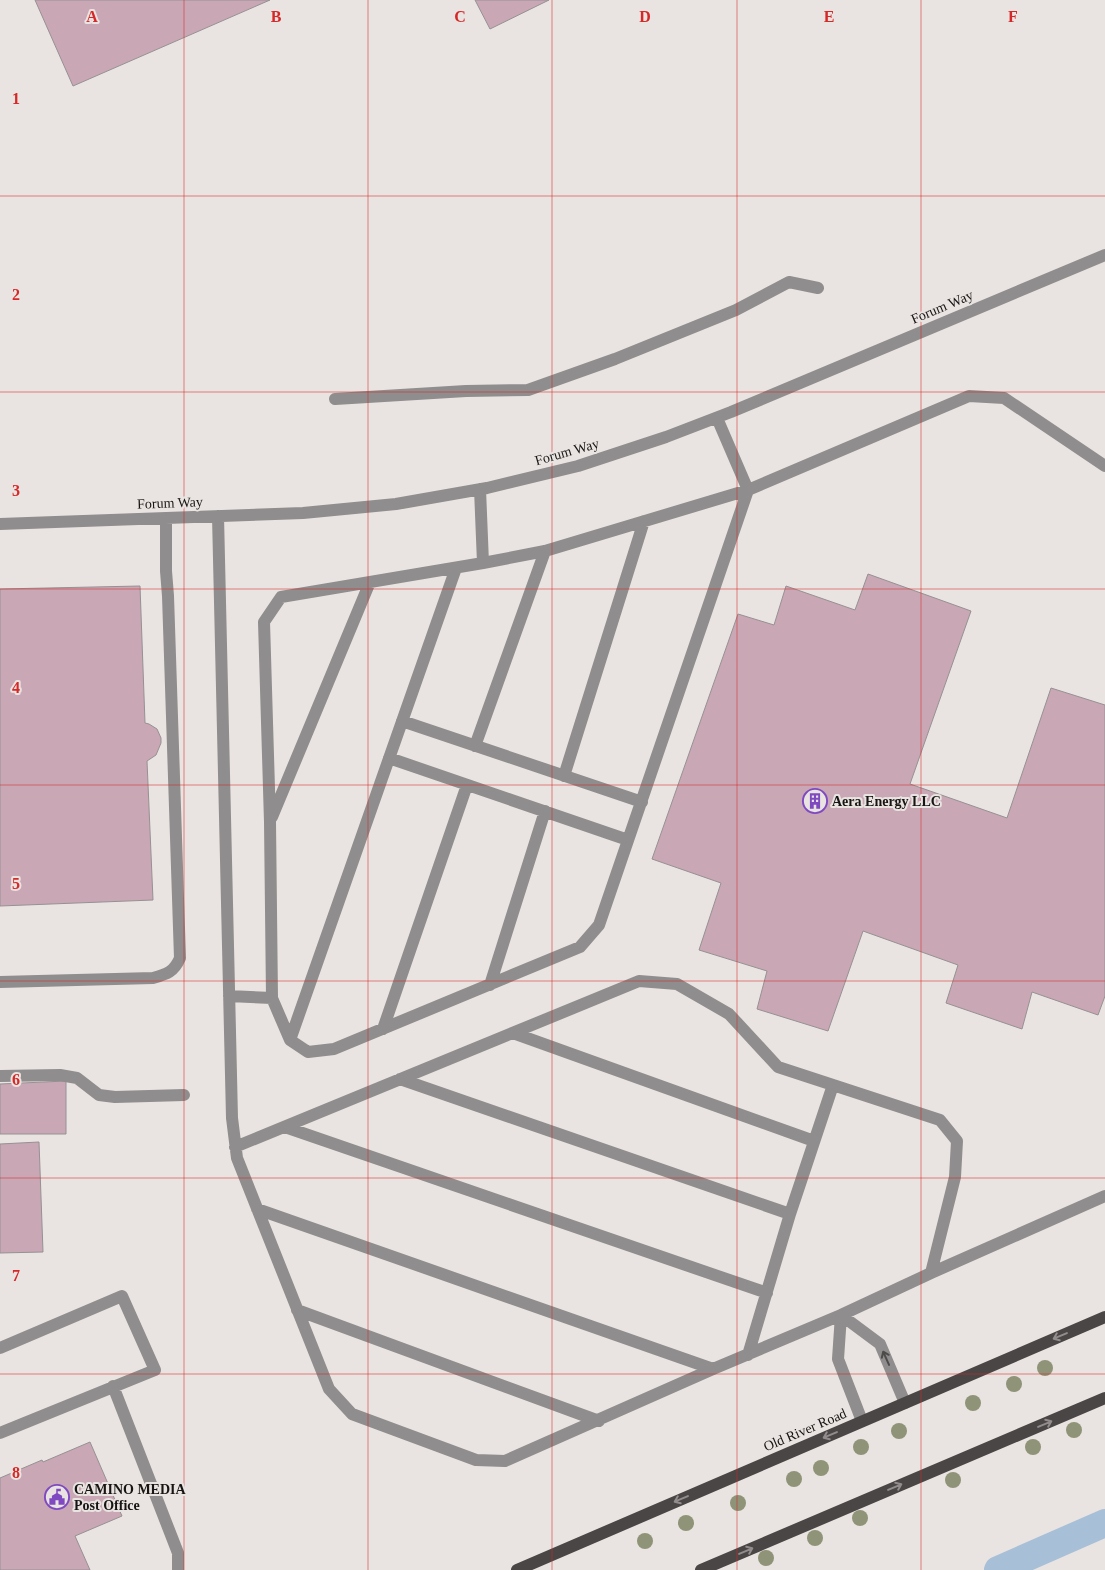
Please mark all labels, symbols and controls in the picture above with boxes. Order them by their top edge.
text: A [86,8,98,25]
text: B [271,8,282,25]
text: C [454,8,466,25]
text: D [639,8,651,25]
text: E [824,8,834,25]
text: F [1008,8,1018,25]
text: 1 [12,90,20,107]
text: 2 [12,286,20,303]
street label: Forum Way [909,287,975,327]
street label: Forum Way [533,436,601,468]
text: 3 [12,482,20,499]
street label: Forum Way [137,494,203,512]
text: 4 [12,679,20,696]
building icon: Aera Energy LLC [802,788,828,814]
place label: Aera Energy LLC [832,794,941,809]
text: 5 [12,875,20,892]
text: 6 [12,1071,20,1088]
text: 7 [12,1267,20,1284]
one-way arrow [1053,1332,1068,1342]
one-way arrow [880,1351,890,1366]
street label: Old River Road [761,1406,849,1454]
one-way arrow [1037,1418,1052,1428]
one-way arrow [823,1431,838,1440]
text: 8 [12,1464,20,1481]
place label: CAMINO MEDIA Post Office [74,1482,186,1513]
one-way arrow [887,1482,902,1492]
public building icon: CAMINO MEDIA Post Office [44,1484,70,1510]
one-way arrow [674,1495,689,1505]
one-way arrow [738,1545,753,1555]

